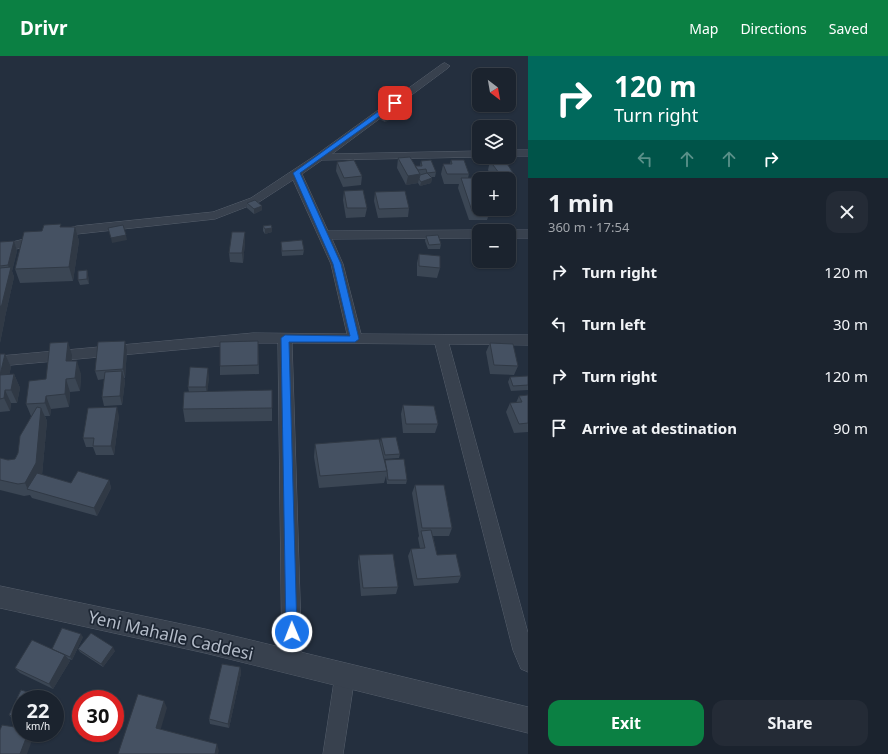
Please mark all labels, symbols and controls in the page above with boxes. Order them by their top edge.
text: Drivr [20,15,67,41]
text: Map [689,19,718,38]
text: Directions [740,19,807,38]
text: Saved [829,19,868,38]
text: 120 m [614,67,697,105]
north arrow [472,68,516,112]
map controls [472,68,516,268]
icon: right [548,72,600,124]
pin [378,86,412,120]
icon: arrive [384,92,406,114]
text: Turn right [614,103,698,127]
button: layers [472,120,516,164]
icon: left [634,148,656,170]
icon: ahead [676,148,698,170]
icon: ahead [718,148,740,170]
icon: right [760,148,782,170]
button: + [472,172,516,216]
text: 1 min [548,186,614,219]
button: close [826,191,868,233]
text: 360 m · 17:54 [548,218,629,236]
button: − [472,224,516,268]
icon: right [548,261,570,283]
text: Turn right [582,262,657,282]
text: 120 m [824,262,868,282]
icon: left [548,313,570,335]
text: Turn left [582,314,646,334]
text: 30 m [833,314,868,334]
icon: right [548,365,570,387]
text: Turn right [582,366,657,386]
text: 120 m [824,366,868,386]
icon: arrive [548,417,570,439]
text: Arrive at destination [582,418,737,438]
text: 90 m [833,418,868,438]
street label: Yeni Mahalle Caddesi [86,605,256,665]
position arrow [271,611,313,653]
speed limit sign: 30 [72,690,124,742]
text: 22 [27,697,49,724]
button: Exit [548,700,704,746]
button: Share [712,700,868,746]
text: km/h [26,719,50,733]

